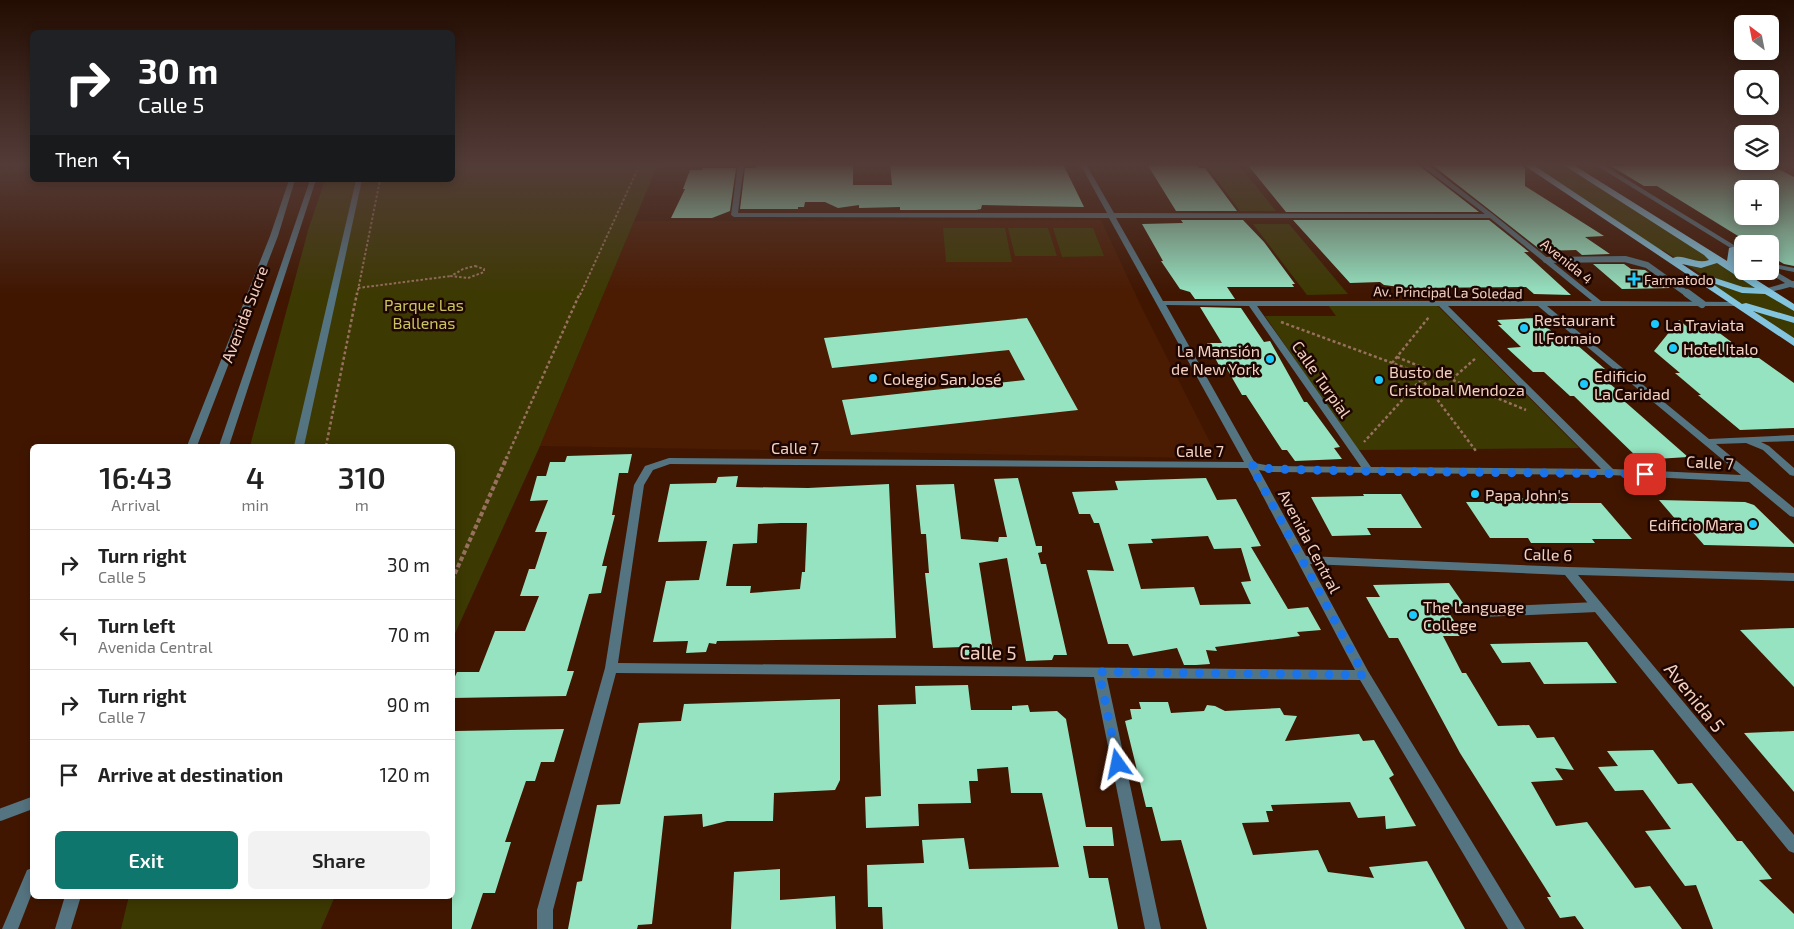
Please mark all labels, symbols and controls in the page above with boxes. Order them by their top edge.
north arrow [1734,15,1779,60]
map controls [1734,15,1779,280]
text: 30 m [138,49,218,91]
icon: right [55,50,120,115]
button: search [1734,70,1779,115]
text: Calle 5 [138,91,204,117]
button: layers [1734,125,1779,170]
icon: left [108,145,136,173]
text: Then [55,148,98,171]
button: + [1734,180,1779,225]
street label: Avenida 4 [1537,235,1597,287]
button: − [1734,235,1779,280]
street label: Avenida Sucre [217,263,271,365]
place label: Farmatodo [1644,271,1714,288]
marker: Farmatodo [1628,273,1640,285]
street label: Av. Principal La Soledad [1373,282,1523,302]
park label: Parque Las Ballenas [384,295,464,332]
place label: Restaurant Il Fornaio [1534,310,1615,347]
place label: La Traviata [1665,315,1744,334]
marker: La Traviata [1649,318,1661,330]
marker: Restaurant Il Fornaio [1518,322,1530,334]
street label: Calle Turpial [1289,337,1356,421]
place label: Hotel Italo [1683,339,1758,358]
place label: La Mansión de New York [1171,341,1260,378]
marker: Hotel Italo [1667,342,1679,354]
marker: La Mansión de New York [1264,353,1276,365]
place label: Busto de Cristobal Mendoza [1389,362,1525,399]
place label: Edificio La Caridad [1594,366,1670,403]
place label: Colegio San José [883,369,1002,388]
marker: Colegio San José [867,372,879,384]
marker: Busto de Cristobal Mendoza [1373,374,1385,386]
marker: Edificio La Caridad [1578,378,1590,390]
street label: Calle 7 [771,438,819,457]
street label: Calle 7 [1176,441,1224,460]
street label: Calle 7 [1686,451,1734,473]
pin [1624,453,1666,495]
text: 16:43 [99,459,172,495]
text: 4 [246,459,264,495]
text: 310 [338,459,386,495]
icon: arrive [1631,460,1659,488]
place label: Papa John's [1485,485,1569,504]
street label: Avenida Central [1275,486,1345,596]
marker: Papa John's [1469,488,1481,500]
text: Arrival [111,495,160,514]
text: min [241,495,269,514]
text: m [355,495,369,514]
place label: Edificio Mara [1649,515,1743,534]
marker: Edificio Mara [1747,518,1759,530]
text: Turn right [98,544,186,567]
street label: Calle 6 [1523,544,1573,564]
icon: right [55,551,83,579]
text: 30 m [387,553,430,576]
text: Calle 5 [98,567,146,586]
place label: The Language College [1423,597,1524,634]
marker: The Language College [1407,609,1419,621]
text: Turn left [98,614,175,637]
icon: left [55,621,83,649]
text: 70 m [388,623,430,646]
text: Avenida Central [98,637,212,656]
street label: Calle 5 [959,640,1017,664]
street label: Avenida 5 [1660,657,1730,737]
text: Turn right [98,684,186,707]
icon: right [55,691,83,719]
text: 90 m [387,693,430,716]
text: Calle 7 [98,707,146,726]
position arrow [1091,737,1143,789]
icon: arrive [55,761,83,789]
text: Arrive at destination [98,763,283,786]
text: 120 m [379,763,430,786]
button: Exit [55,831,238,889]
button: Share [248,831,430,889]

